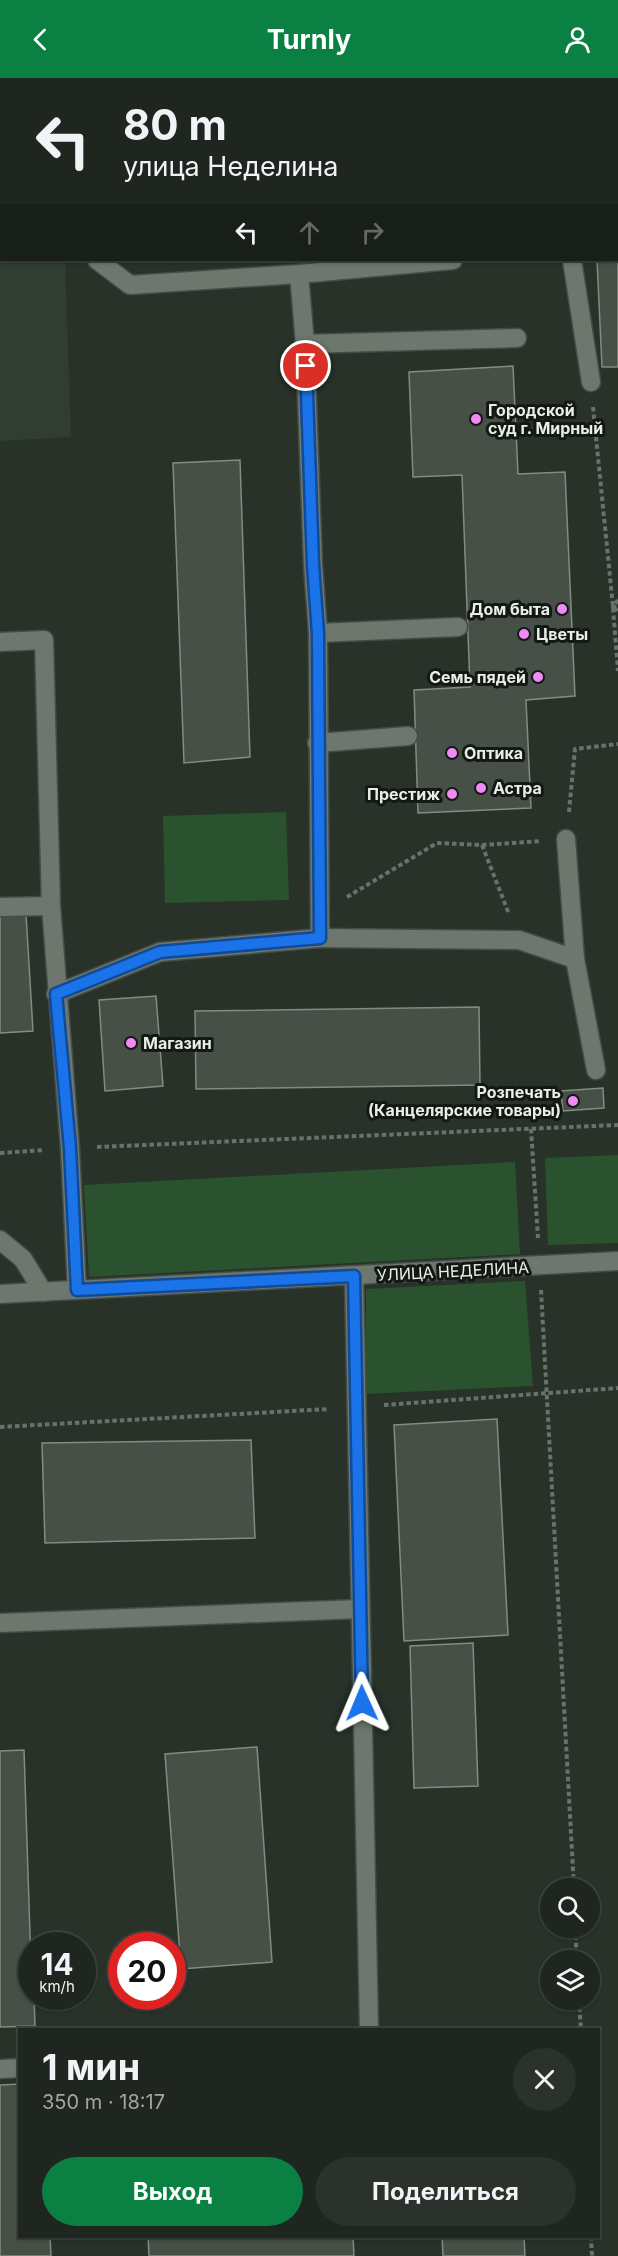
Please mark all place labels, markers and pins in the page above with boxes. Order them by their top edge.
pin [280,340,331,391]
place label: Городской суд г. Мирный [488,400,603,438]
marker: Городской суд г. Мирный [469,412,483,426]
place label: Дом быта [470,599,550,619]
marker: Дом быта [555,602,569,616]
place label: Цветы [536,624,588,644]
marker: Цветы [517,627,531,641]
place label: Семь пядей [429,667,526,687]
marker: Семь пядей [531,670,545,684]
place label: Оптика [464,743,523,763]
marker: Оптика [445,746,459,760]
place label: Астра [493,778,542,798]
marker: Астра [474,781,488,795]
place label: Престиж [367,784,440,804]
marker: Престиж [445,787,459,801]
place label: Магазин [143,1033,212,1053]
marker: Магазин [124,1036,138,1050]
place label: Розпечать (Канцелярские товары) [368,1082,561,1120]
marker: Розпечать (Канцелярские товары) [566,1094,580,1108]

